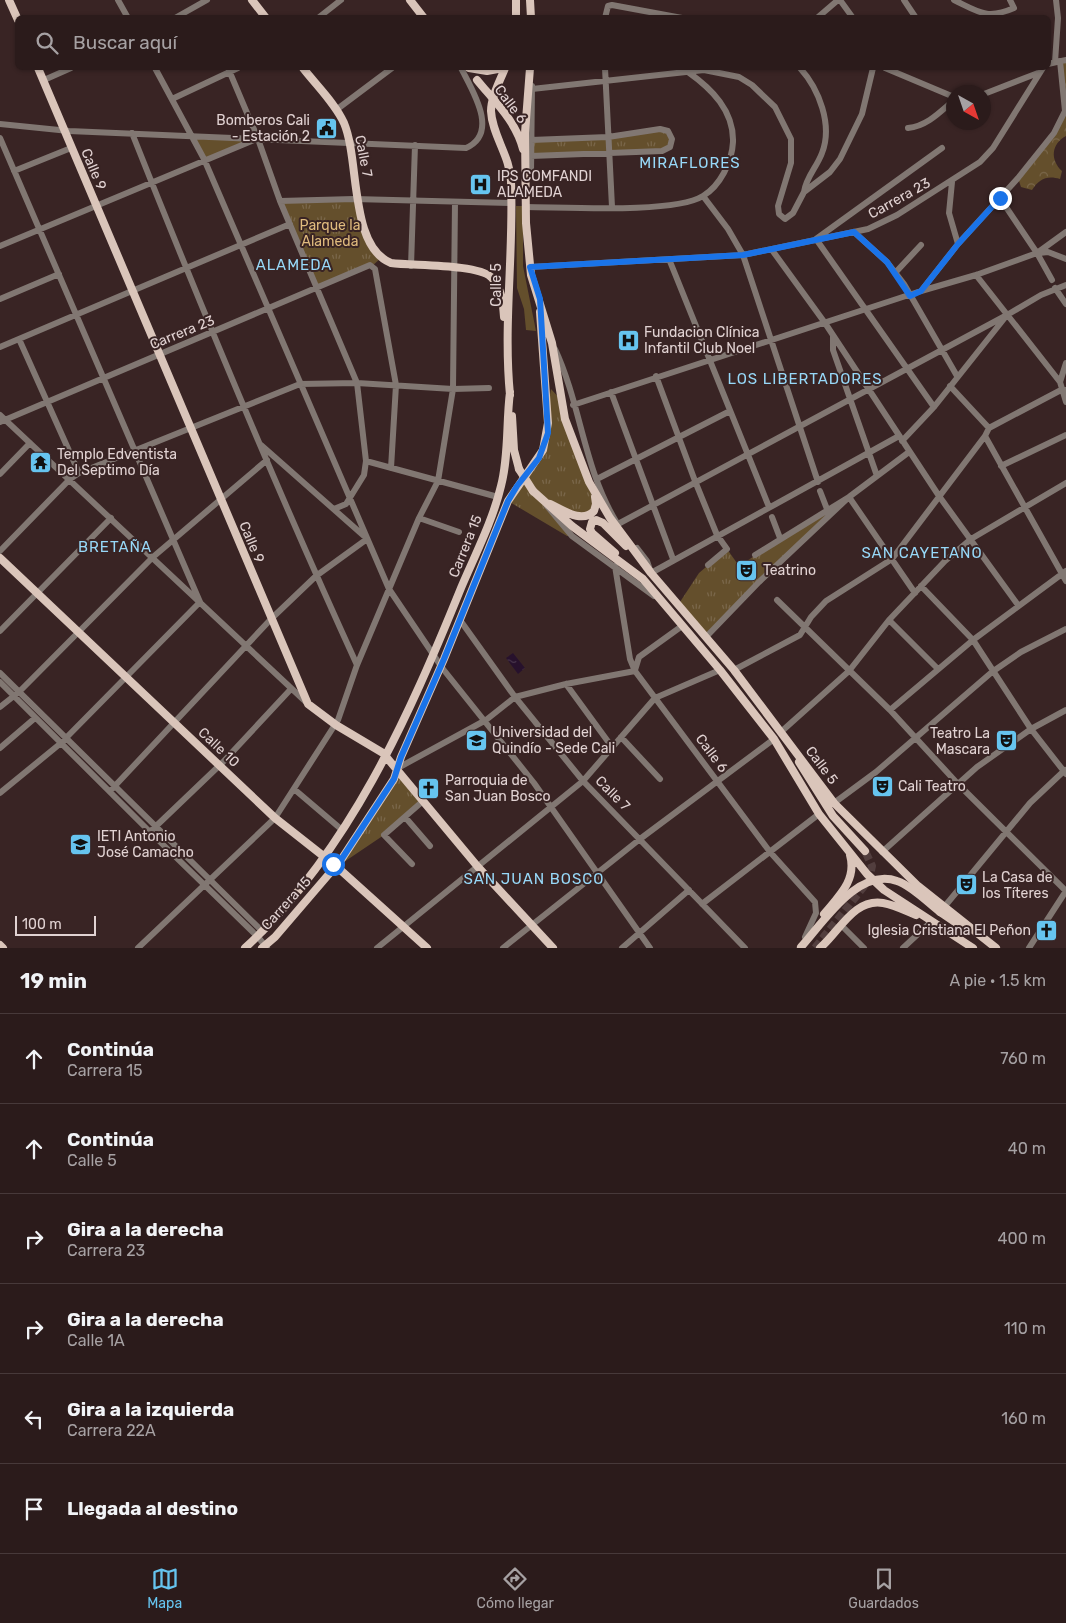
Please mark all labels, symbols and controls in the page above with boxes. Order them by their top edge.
search box [15,15,1051,70]
icon: search [33,29,61,57]
text: Buscar aquí [73,31,177,54]
street label: Calle 6 [491,82,531,127]
north arrow [946,85,991,130]
place label: Bomberos Cali - Estación 2 [216,112,310,145]
public building icon: Bomberos Cali - Estación 2 [314,116,338,140]
street label: Calle 7 [351,134,376,178]
street label: Calle 9 [77,146,110,193]
district label: MIRAFLORES [639,154,741,172]
place label: IPS COMFANDI ALAMEDA [497,168,592,201]
hospital icon: IPS COMFANDI ALAMEDA [469,172,493,196]
street label: Carrera 23 [865,174,933,222]
route end [989,187,1012,210]
park label: Parque la Alameda [300,217,360,250]
district label: ALAMEDA [256,256,332,274]
street label: Calle 5 [488,263,505,307]
street label: Carrera 23 [147,312,217,353]
place label: Fundacion Clínica Infantil Club Noel [644,324,760,357]
hospital icon: Fundacion Clínica Infantil Club Noel [616,328,640,352]
district label: LOS LIBERTADORES [727,370,883,388]
place label: Templo Edventista Del Septimo Día [57,446,177,479]
temple icon: Templo Edventista Del Septimo Día [29,450,53,474]
street label: Carrera 15 [445,512,486,580]
street label: Calle 9 [235,519,268,566]
district label: BRETAÑA [78,538,152,556]
district label: SAN CAYETANO [861,544,983,562]
theatre icon: Teatrino [735,558,759,582]
place label: Teatrino [763,562,816,579]
street label: Calle 10 [195,724,243,771]
place label: Universidad del Quindío - Sede Cali [492,724,615,757]
place label: Teatro La Mascara [930,725,990,758]
school or university icon: Universidad del Quindío - Sede Cali [464,728,488,752]
theatre icon: Teatro La Mascara [994,729,1018,753]
street label: Calle 6 [692,731,732,776]
street label: Calle 5 [802,743,841,788]
place label: Parroquia de San Juan Bosco [445,772,551,805]
street label: Calle 7 [592,772,634,814]
theatre icon: Cali Teatro [870,774,894,798]
church icon: Parroquia de San Juan Bosco [417,776,441,800]
place label: Cali Teatro [898,778,966,795]
place label: IETI Antonio José Camacho [97,828,194,861]
school or university icon: IETI Antonio José Camacho [69,832,93,856]
route start [322,853,345,876]
place label: La Casa de los Títeres [982,869,1053,902]
district label: SAN JUAN BOSCO [464,870,604,888]
street label: Carrera 15 [258,873,315,934]
theatre icon: La Casa de los Títeres [954,873,978,897]
scale bar [15,913,96,936]
text: 100 m [22,916,62,933]
church icon: Iglesia Cristiana El Peñon [1035,918,1059,942]
place label: Iglesia Cristiana El Peñon [867,922,1031,939]
text: 19 min [20,968,87,993]
text: A pie · 1.5 km [950,971,1046,990]
text: Continúa [67,1038,154,1061]
icon: ahead [20,1045,48,1073]
text: 760 m [1000,1049,1046,1068]
text: Carrera 15 [67,1061,143,1080]
text: Continúa [67,1128,154,1151]
icon: ahead [20,1135,48,1163]
text: 40 m [1008,1139,1046,1158]
text: Calle 5 [67,1151,117,1170]
text: Gira a la derecha [67,1218,224,1241]
icon: right [20,1225,48,1253]
text: 400 m [998,1229,1046,1248]
text: Carrera 23 [67,1241,145,1260]
text: Gira a la derecha [67,1308,224,1331]
icon: right [20,1315,48,1343]
text: 110 m [1004,1319,1046,1338]
text: Calle 1A [67,1331,125,1350]
text: Gira a la izquierda [67,1398,234,1421]
icon: left [20,1405,48,1433]
text: 160 m [1001,1409,1046,1428]
text: Carrera 22A [67,1421,156,1440]
icon: arrive [20,1495,48,1523]
text: Llegada al destino [67,1497,238,1520]
tab: Mapa [147,1565,182,1612]
tab: Cómo llegar [477,1565,554,1612]
tab: Guardados [848,1565,919,1612]

